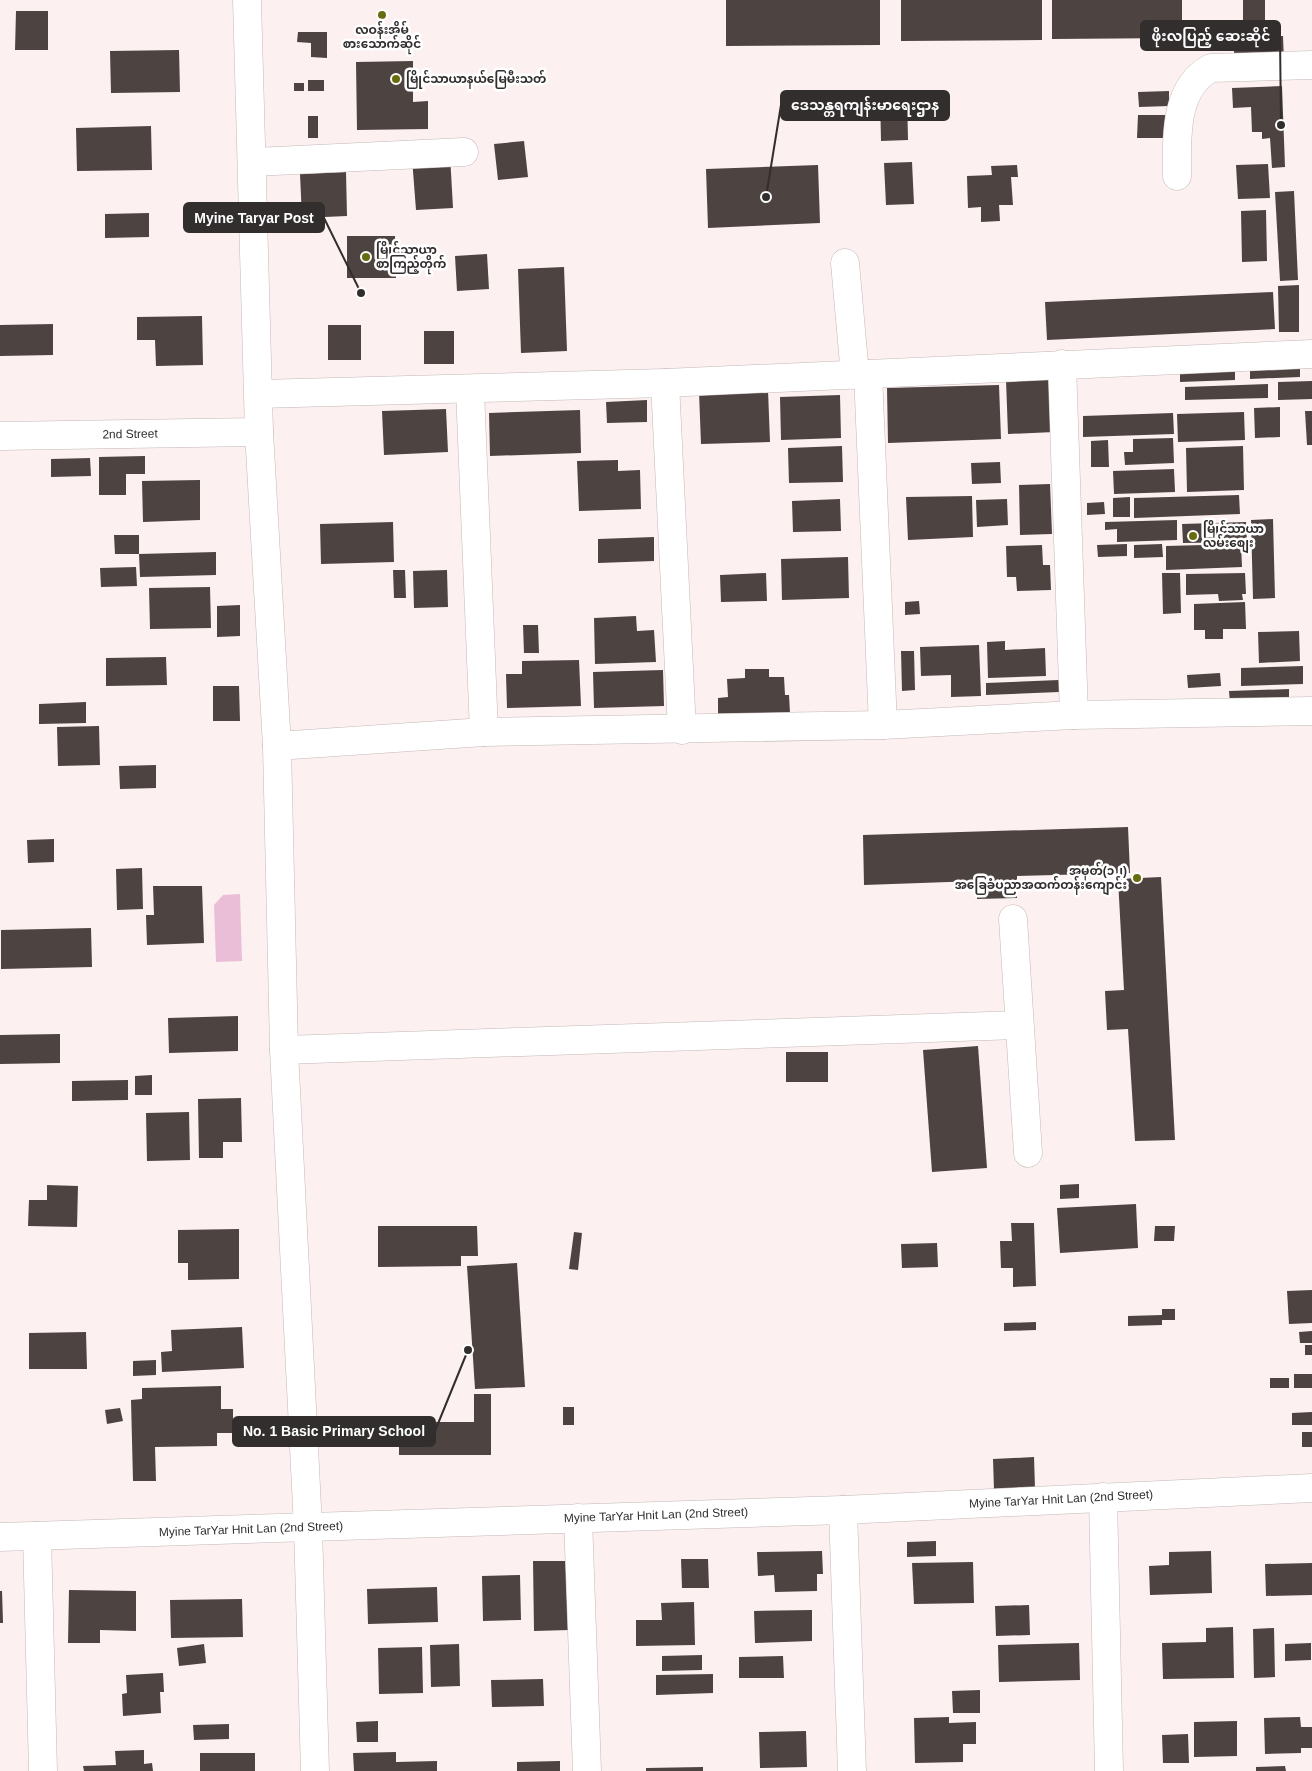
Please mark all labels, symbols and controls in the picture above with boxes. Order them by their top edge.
marker: လဝန်းအိမ် စားသောက်ဆိုင် [376,9,388,21]
place label: လဝန်းအိမ် စားသောက်ဆိုင် [343,20,421,55]
callout: ဖိုးလပြည့် ဆေးဆိုင် [1141,21,1280,50]
text: ဖိုးလပြည့် ဆေးဆိုင် [1152,26,1270,48]
place label: မြိုင်သာယာနယ်မြေမီးသတ် [406,69,546,89]
marker: မြိုင်သာယာနယ်မြေမီးသတ် [390,73,402,85]
callout: ဒေသန္တရကျန်းမာရေးဌာန [781,91,949,120]
text: ဒေသန္တရကျန်းမာရေးဌာန [791,95,939,117]
callout: Myine Taryar Post [184,203,324,232]
text: Myine Taryar Post [194,210,314,226]
place label: မြိုင်သာယာ စာကြည့်တိုက် [376,240,446,275]
marker: မြိုင်သာယာ စာကြည့်တိုက် [360,251,372,263]
street label: 2nd Street [102,427,158,441]
place label: မြိုင်သာယာ လမ်းစျေး [1203,519,1264,554]
marker: မြိုင်သာယာ လမ်းစျေး [1187,530,1199,542]
place label: အမှတ်(၁၂) အခြေခံပညာအထက်တန်းကျောင်း [955,861,1127,896]
marker: အမှတ်(၁၂) အခြေခံပညာအထက်တန်းကျောင်း [1131,872,1143,884]
callout: No. 1 Basic Primary School [233,1417,435,1446]
text: No. 1 Basic Primary School [243,1423,425,1439]
street label: Myine TarYar Hnit Lan (2nd Street) [969,1487,1153,1511]
street label: Myine TarYar Hnit Lan (2nd Street) [564,1505,748,1525]
street label: Myine TarYar Hnit Lan (2nd Street) [159,1519,343,1539]

